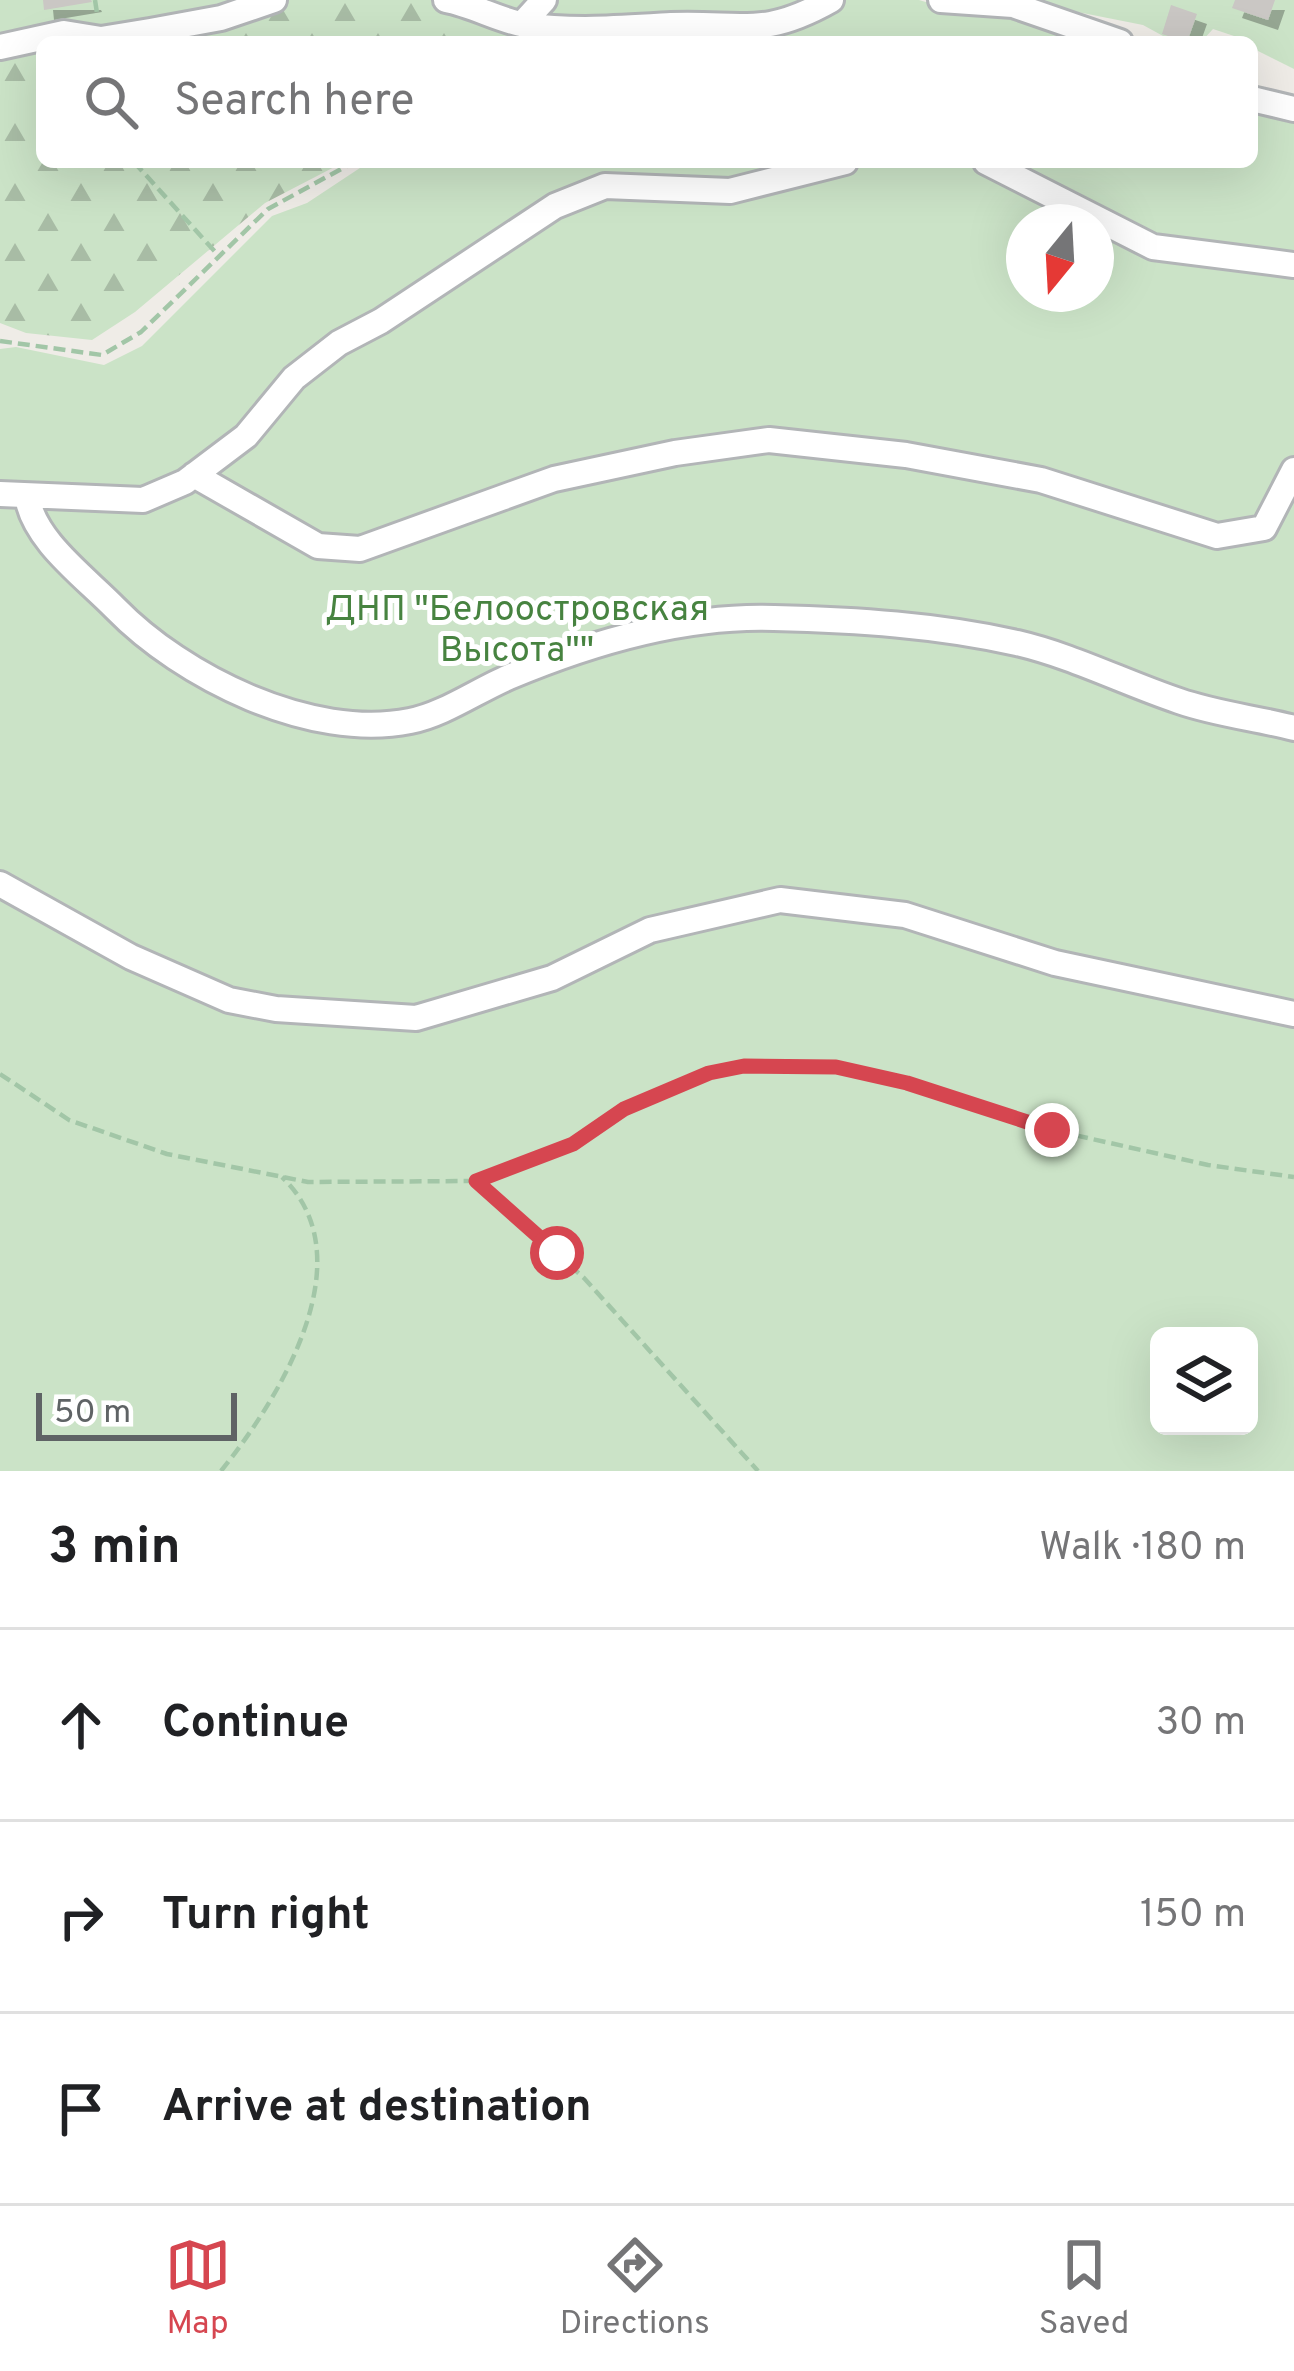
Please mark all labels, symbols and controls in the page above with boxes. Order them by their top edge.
search box [36,36,1258,168]
icon: search [78,69,144,135]
text: Search here [174,74,414,131]
north arrow [1006,204,1114,312]
park label: ДНП "Белоостровская Высота"" [325,588,709,675]
route end [1025,1103,1079,1157]
route start [530,1226,584,1280]
map controls [1150,1327,1258,1435]
button: layers [1150,1327,1258,1435]
scale bar [36,1387,237,1440]
text: 50 m [54,1393,131,1435]
text: 3 min [48,1517,181,1582]
text: Walk · 180 m [1039,1525,1246,1574]
icon: ahead [48,1692,114,1758]
text: Continue [162,1696,349,1753]
text: 30 m [1156,1700,1246,1749]
icon: right [48,1884,114,1950]
text: Turn right [162,1888,370,1945]
text: 150 m [1140,1892,1246,1941]
icon: arrive [48,2076,114,2142]
text: Arrive at destination [162,2080,592,2137]
tab: Map [165,2232,231,2346]
tab: Directions [560,2232,710,2346]
tab: Saved [1039,2232,1129,2346]

